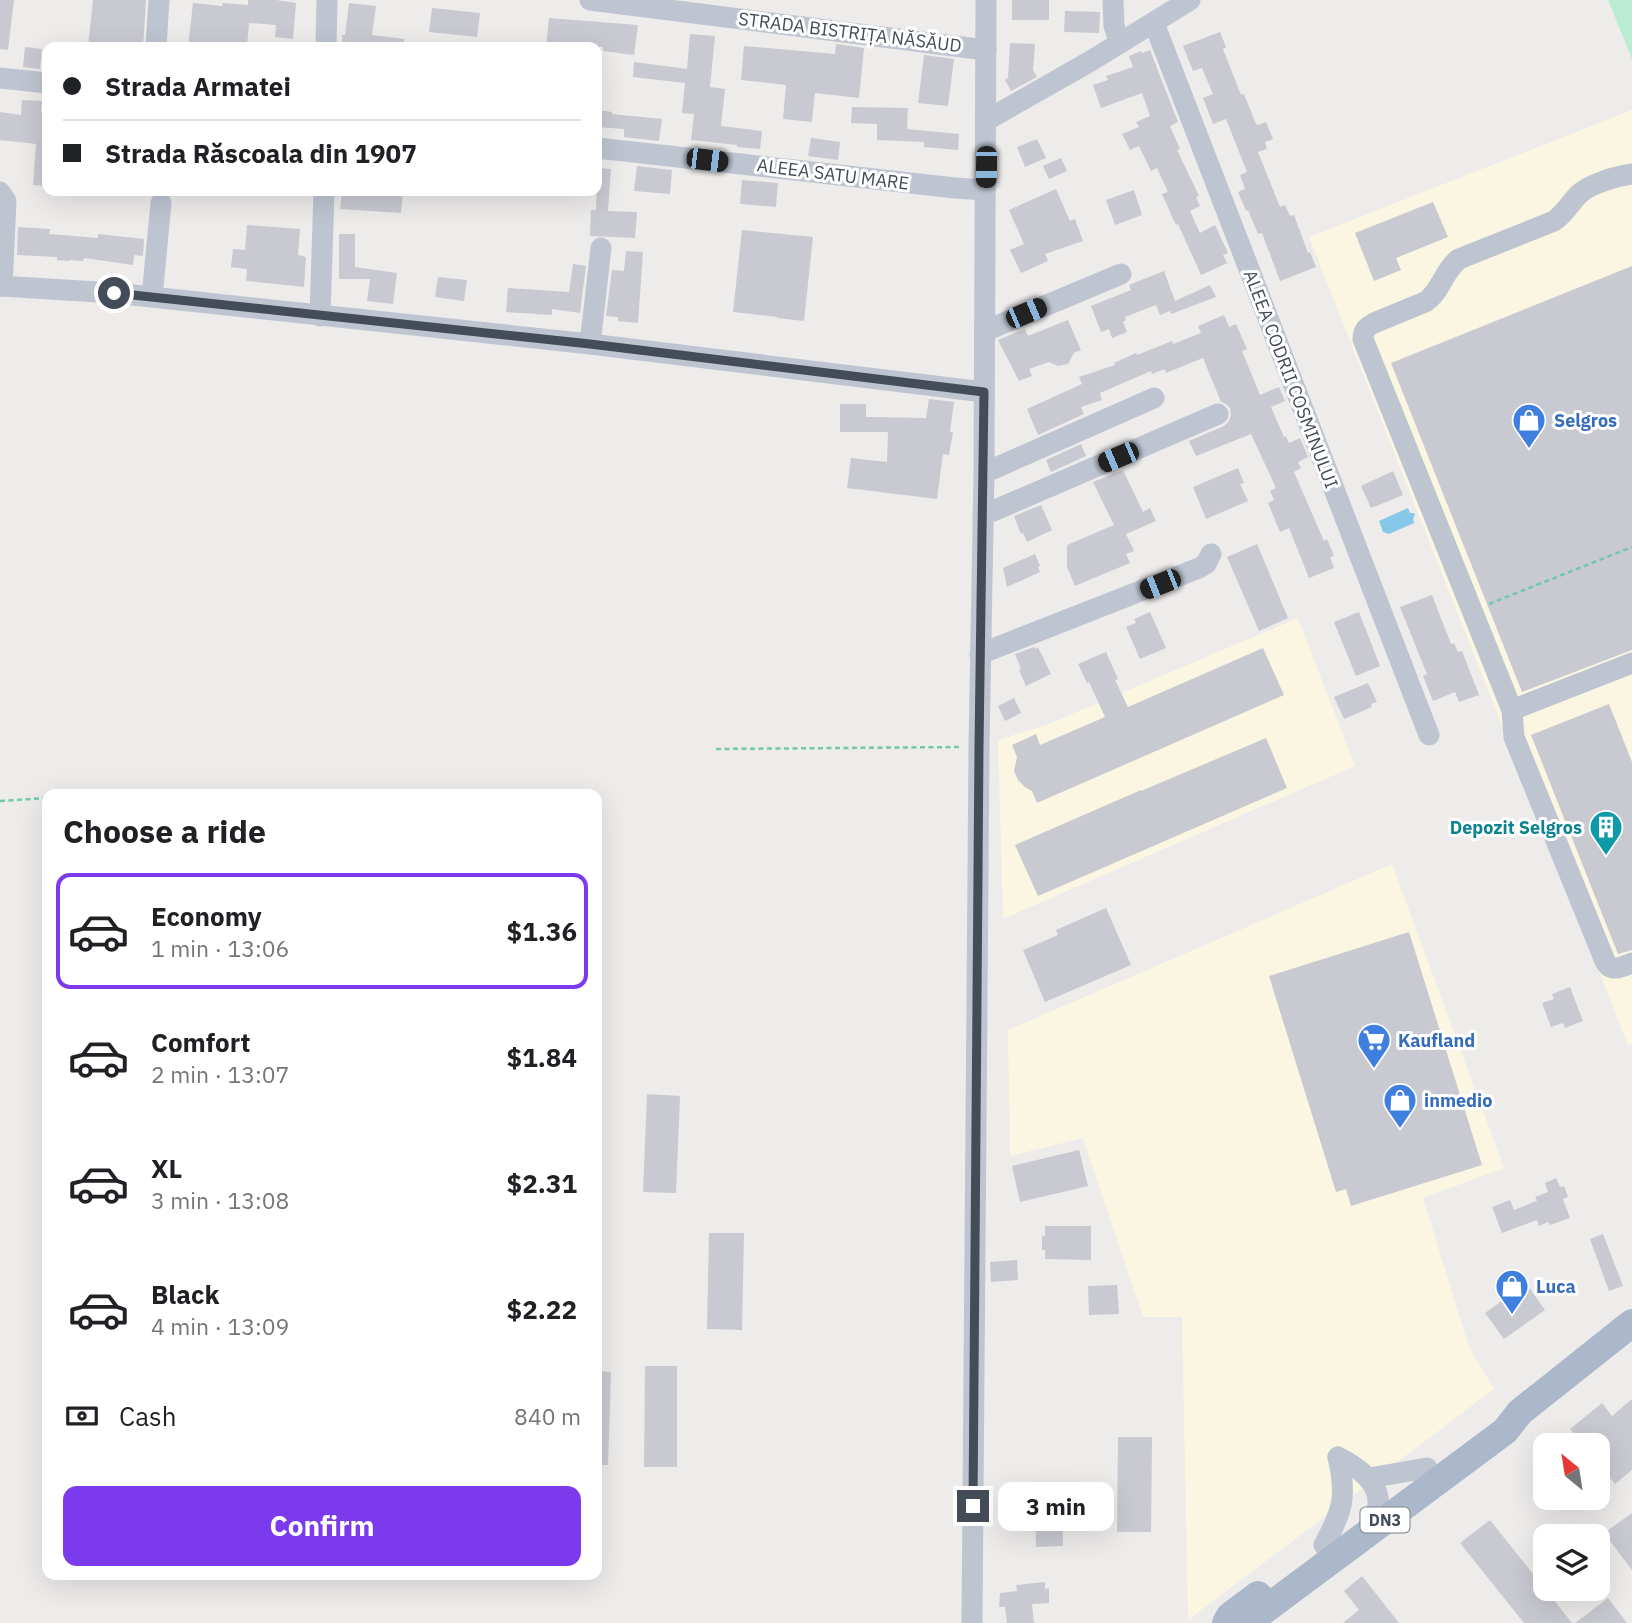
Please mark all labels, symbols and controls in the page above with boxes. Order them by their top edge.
street label: STRADA BISTRIȚA NĂSĂUD [737,7,963,57]
text: Strada Armatei [105,69,291,103]
text: Strada Răscoala din 1907 [105,136,417,170]
car [976,146,997,188]
car [685,147,730,173]
street label: ALEEA SATU MARE [756,153,910,195]
street label: ALEEA CODRII COSMINULUI [1239,267,1343,491]
route start [98,277,130,309]
car [1003,295,1050,331]
shop icon: Selgros [1510,401,1548,450]
place label: Selgros [1554,409,1617,432]
car [1095,439,1142,475]
car [1137,566,1184,602]
building icon: Depozit Selgros [1587,808,1625,857]
text: Choose a ride [63,810,266,852]
place label: Depozit Selgros [1450,816,1582,839]
text: Economy [151,899,262,933]
icon: car [67,900,130,963]
text: $1.36 [507,914,577,948]
text: 1 min · 13:06 [151,933,289,963]
supermarket icon: Kaufland [1355,1021,1393,1070]
text: Comfort [151,1025,250,1059]
icon: car [67,1026,130,1089]
place label: Kaufland [1398,1029,1475,1052]
text: $1.84 [507,1040,577,1074]
text: 2 min · 13:07 [151,1059,289,1089]
shop icon: inmedio [1381,1081,1419,1130]
place label: inmedio [1424,1089,1492,1112]
text: XL [151,1151,182,1185]
icon: car [67,1152,130,1215]
text: $2.31 [507,1166,577,1200]
text: 3 min · 13:08 [151,1185,289,1215]
shop icon: Luca [1493,1267,1531,1316]
place label: Luca [1536,1275,1576,1298]
text: Black [151,1277,219,1311]
icon: car [67,1278,130,1341]
text: $2.22 [507,1292,577,1326]
text: 4 min · 13:09 [151,1311,289,1341]
icon: cash [63,1397,101,1435]
text: Cash [119,1399,176,1433]
text: 840 m [514,1401,581,1431]
north arrow [1533,1433,1610,1510]
map controls [1533,1433,1610,1601]
callout: 3 min [998,1482,1113,1530]
button: Confirm [63,1486,581,1566]
route end [957,1490,989,1522]
text: 3 min [1026,1491,1086,1521]
road number: DN3 [1360,1508,1410,1532]
button: layers [1533,1524,1610,1601]

